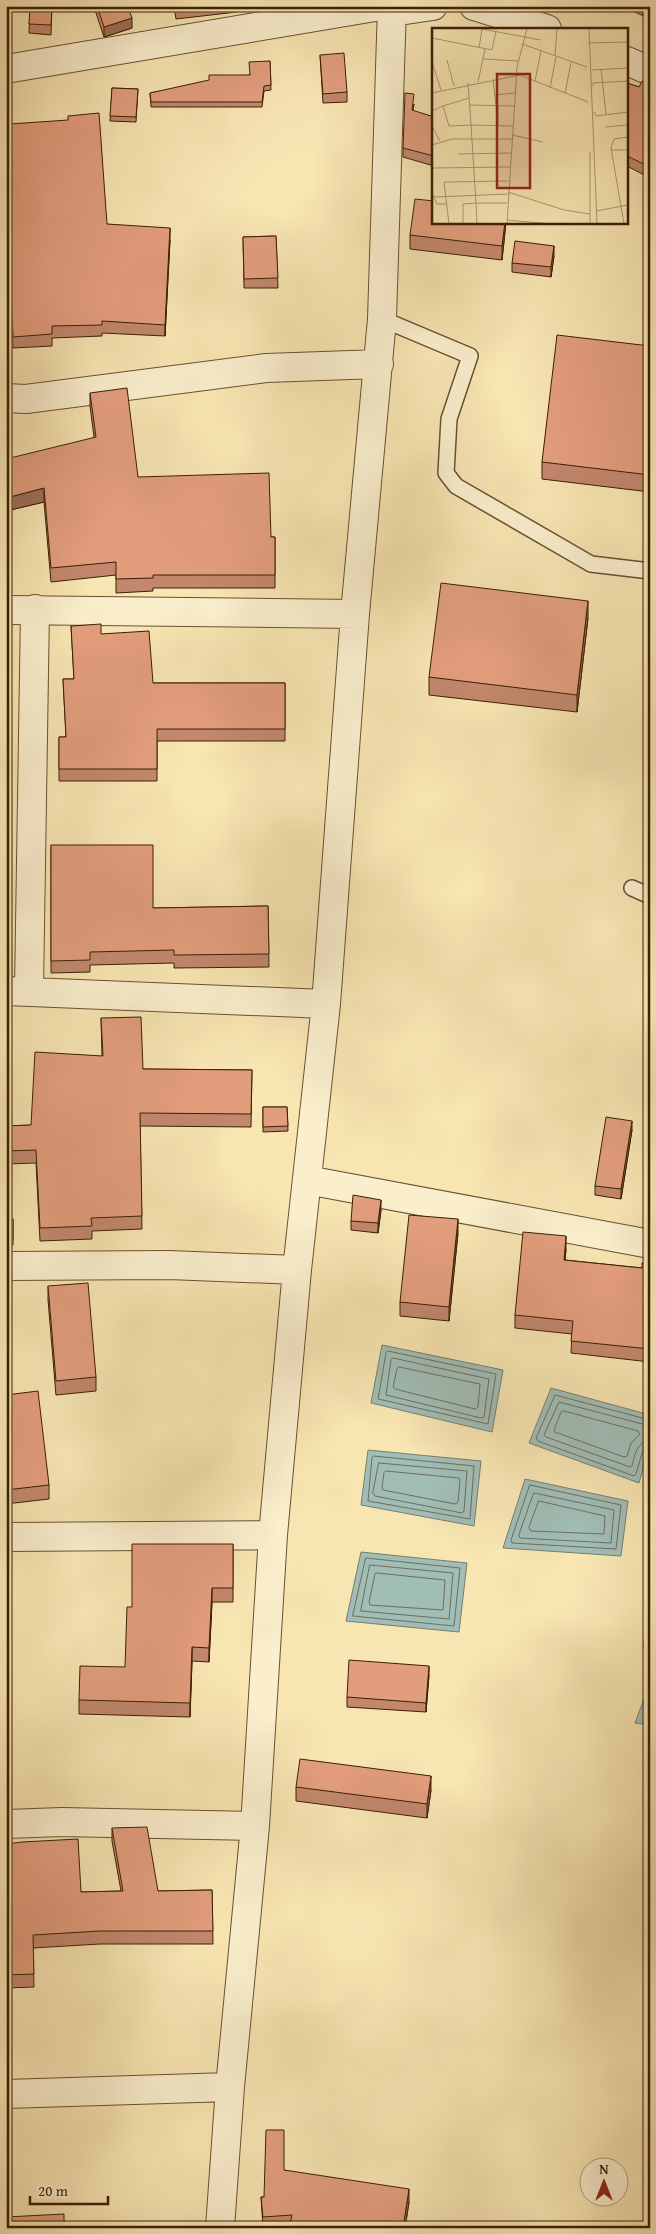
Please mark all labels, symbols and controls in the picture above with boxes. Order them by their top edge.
inset map [432,28,628,224]
north arrow [578,2156,628,2206]
text: N [599,2159,609,2179]
scale bar [30,2174,108,2206]
text: 20 m [38,2180,69,2201]

